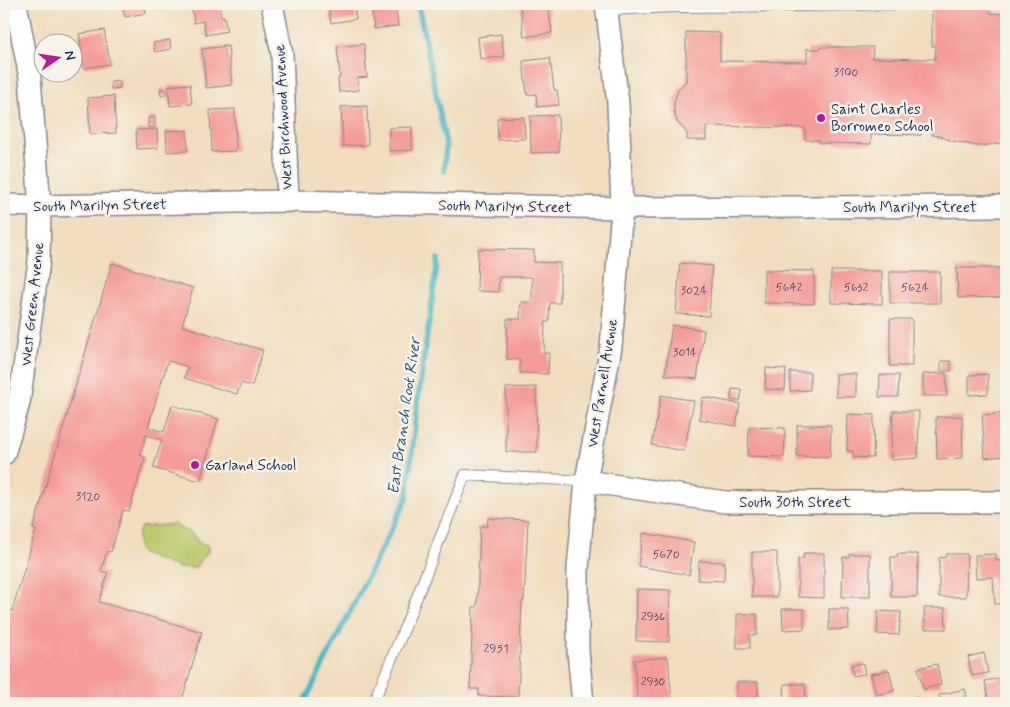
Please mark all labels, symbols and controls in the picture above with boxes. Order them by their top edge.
north arrow [32,32,82,82]
street label: West Birchwood Avenue [270,44,298,190]
text: N [60,49,80,62]
house number: 3100 [834,65,859,81]
place label: Saint Charles Borromeo School [831,100,933,137]
marker: Saint Charles Borromeo School [815,112,827,124]
street label: South Marilyn Street [33,195,167,217]
street label: South Marilyn Street [438,196,572,218]
street label: South Marilyn Street [843,198,977,218]
street label: West Green Avenue [17,241,49,367]
house number: 5642 [776,280,803,296]
house number: 5632 [844,280,868,296]
house number: 5624 [901,280,929,296]
house number: 3024 [681,283,707,299]
street label: West Parnell Avenue [583,317,623,449]
water label: East Branch Root River [383,334,426,496]
house number: 3014 [673,345,697,361]
place label: Garland School [205,456,297,476]
marker: Garland School [189,459,201,471]
house number: 3120 [76,489,101,505]
street label: South 30th Street [739,493,851,513]
house number: 5670 [652,547,680,563]
house number: 2936 [641,609,665,625]
house number: 2951 [483,641,509,657]
house number: 2930 [641,674,666,690]

